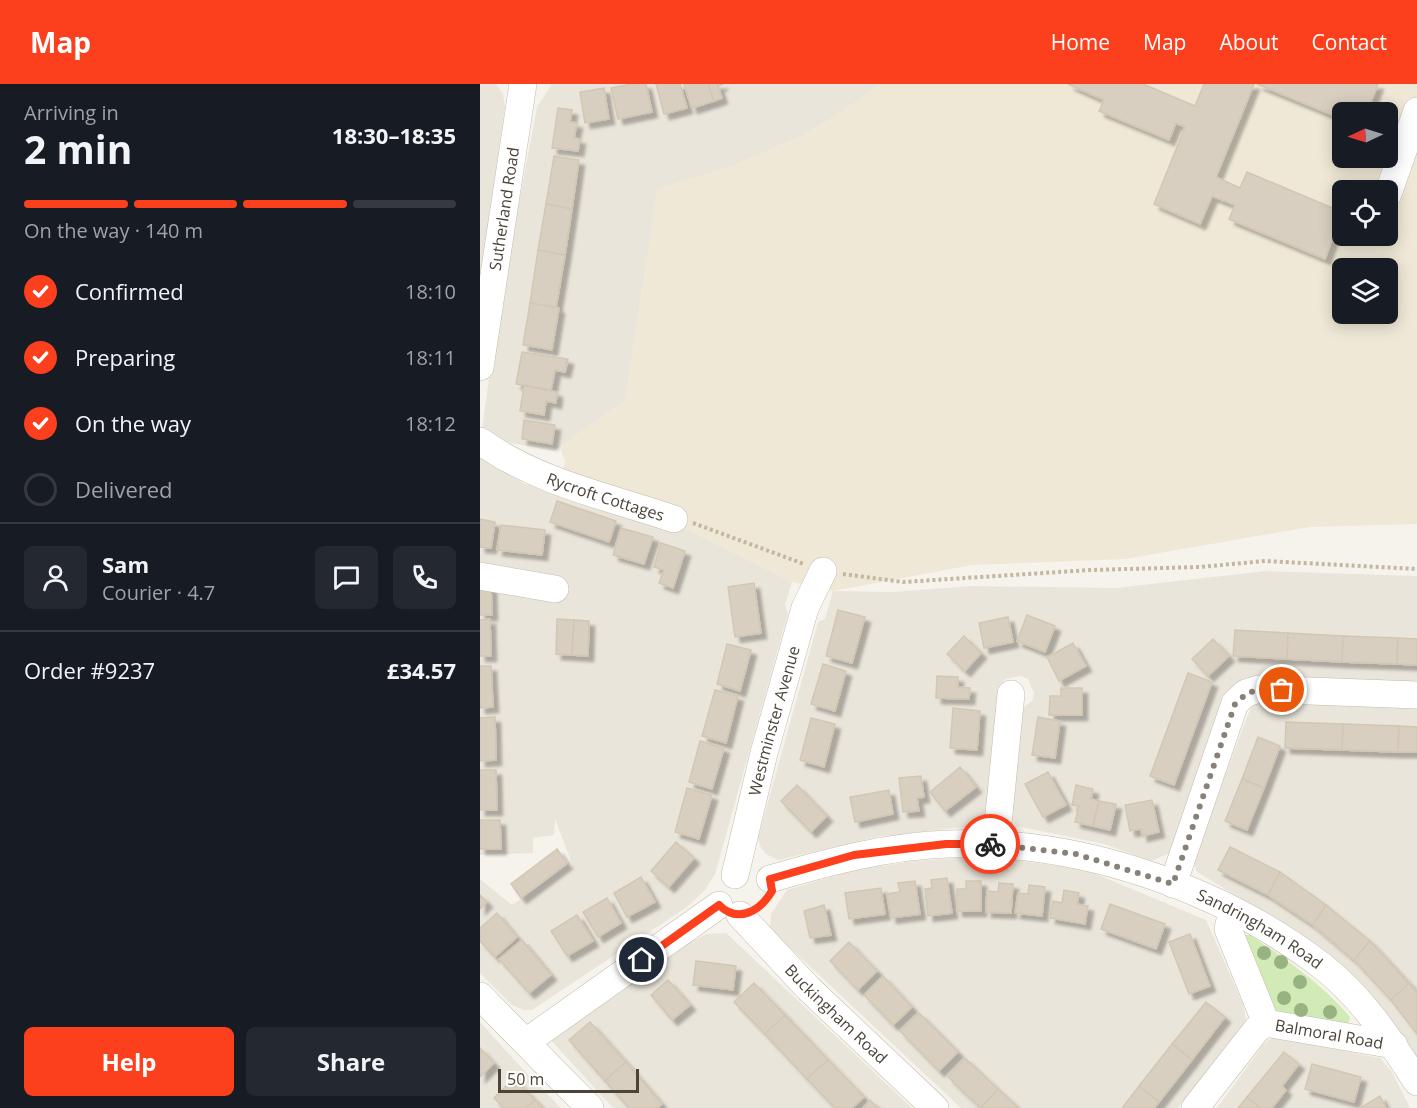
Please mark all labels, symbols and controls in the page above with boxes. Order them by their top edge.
text: Map [30,23,91,61]
text: Home [1051,28,1110,56]
text: Map [1143,28,1186,56]
text: About [1219,28,1279,56]
text: Contact [1312,28,1387,56]
text: Arriving in [24,99,119,126]
north arrow [1332,102,1398,168]
map controls [1332,102,1398,324]
text: 18:30–18:35 [332,120,456,150]
text: 2 min [24,122,132,175]
street label: Sutherland Road [484,146,524,272]
button: locate [1332,180,1398,246]
text: On the way · 140 m [24,217,203,244]
button: layers [1332,258,1398,324]
icon: check [24,275,57,308]
text: Confirmed [75,276,184,306]
text: 18:10 [405,278,456,305]
icon: check [24,341,57,374]
text: Preparing [75,342,175,372]
text: 18:11 [405,344,456,371]
icon: check [24,407,57,440]
text: On the way [75,408,191,438]
text: 18:12 [405,410,456,437]
street label: Rycroft Cottages [543,467,667,526]
text: Delivered [75,474,173,504]
button: person [24,546,87,609]
button: chat [315,546,378,609]
button: phone [393,546,456,609]
text: Sam [102,549,149,579]
text: Courier · 4.7 [102,579,215,606]
street label: Westminster Avenue [743,643,805,798]
text: Order #9237 [24,655,155,685]
text: £34.57 [387,655,456,685]
pin [1256,664,1307,715]
icon: bag [1265,673,1298,706]
courier [960,814,1020,874]
icon: bike [974,828,1007,861]
street label: Sandringham Road [1194,884,1327,974]
pin [616,934,667,985]
icon: home [625,943,658,976]
street label: Buckingham Road [780,959,892,1068]
street label: Balmoral Road [1273,1014,1385,1054]
button: Help [24,1027,234,1096]
button: Share [246,1027,456,1096]
scale bar [498,1066,639,1094]
text: 50 m [507,1068,544,1090]

